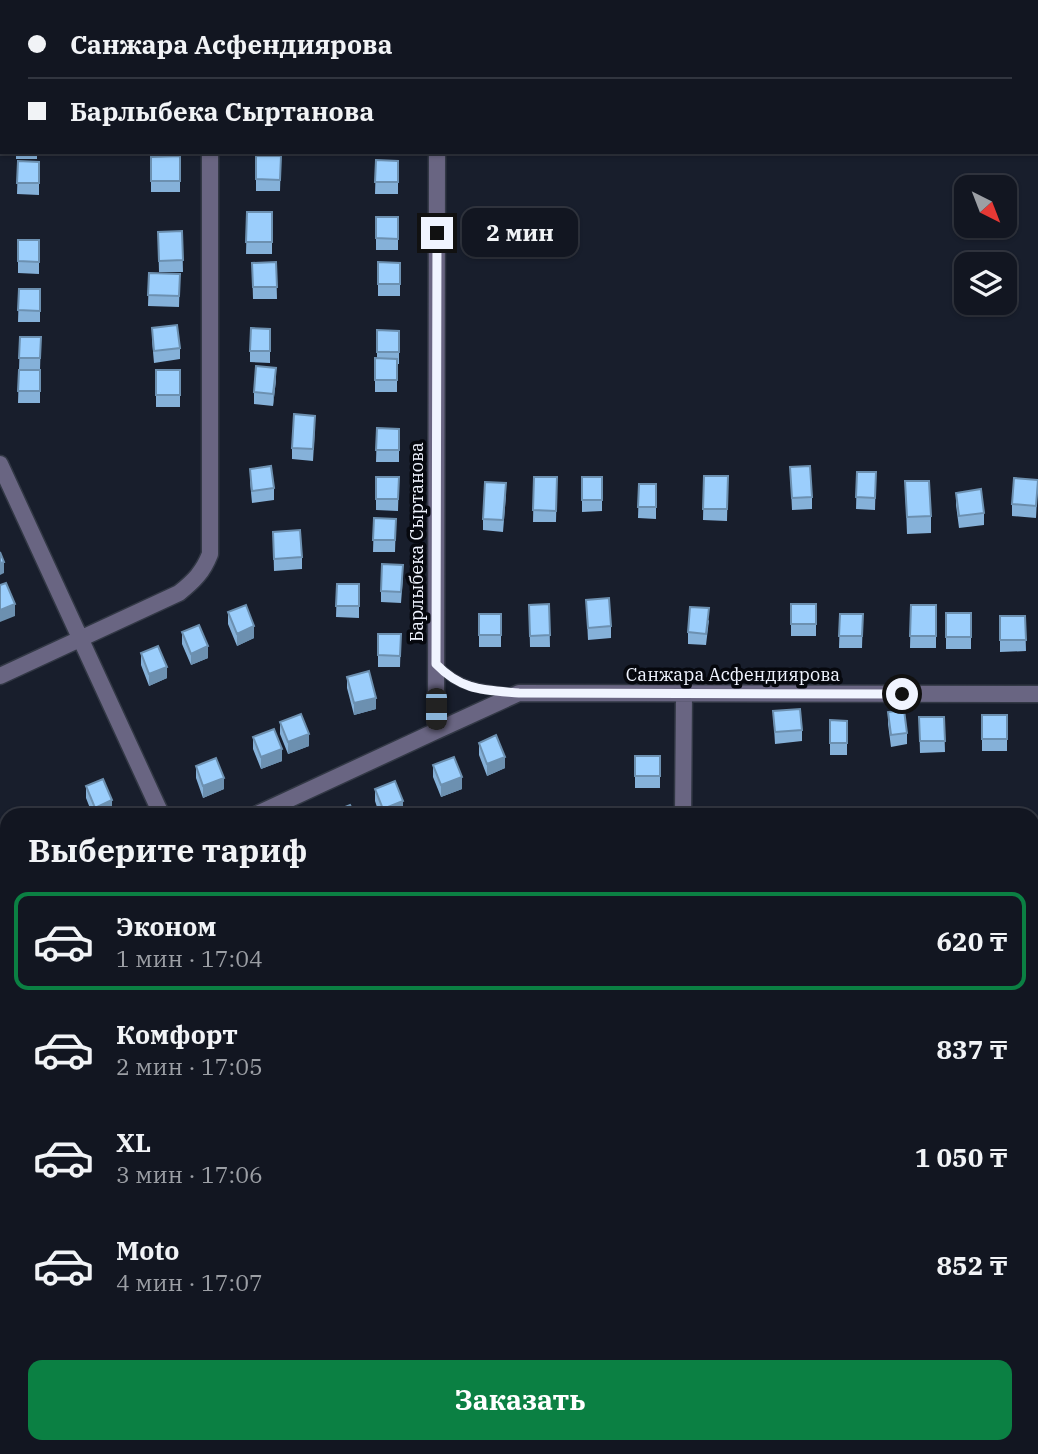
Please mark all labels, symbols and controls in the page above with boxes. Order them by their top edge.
text: Санжара Асфендиярова [70,27,393,61]
text: Барлыбека Сыртанова [70,94,374,128]
north arrow [954,175,1017,238]
map controls [954,175,1017,315]
callout: 2 мин [462,208,577,258]
route end [421,217,453,249]
text: 2 мин [486,217,554,247]
button: layers [954,252,1017,315]
street label: Барлыбека Сыртанова [405,442,428,642]
street label: Санжара Асфендиярова [626,663,840,686]
route start [886,678,918,710]
car [426,688,447,730]
text: Выберите тариф [28,829,308,871]
text: Эконом [116,909,217,943]
icon: car [32,910,95,973]
text: 620 ₸ [936,924,1008,958]
text: 1 мин · 17:04 [116,943,263,973]
text: Комфорт [116,1017,238,1051]
icon: car [32,1018,95,1081]
text: 837 ₸ [936,1032,1008,1066]
text: 2 мин · 17:05 [116,1051,263,1081]
text: XL [116,1125,151,1159]
icon: car [32,1126,95,1189]
text: 1 050 ₸ [915,1140,1008,1174]
text: 3 мин · 17:06 [116,1159,263,1189]
text: Moto [116,1233,179,1267]
icon: car [32,1234,95,1297]
text: 852 ₸ [936,1248,1008,1282]
text: 4 мин · 17:07 [116,1267,263,1297]
button: Заказать [28,1360,1012,1440]

